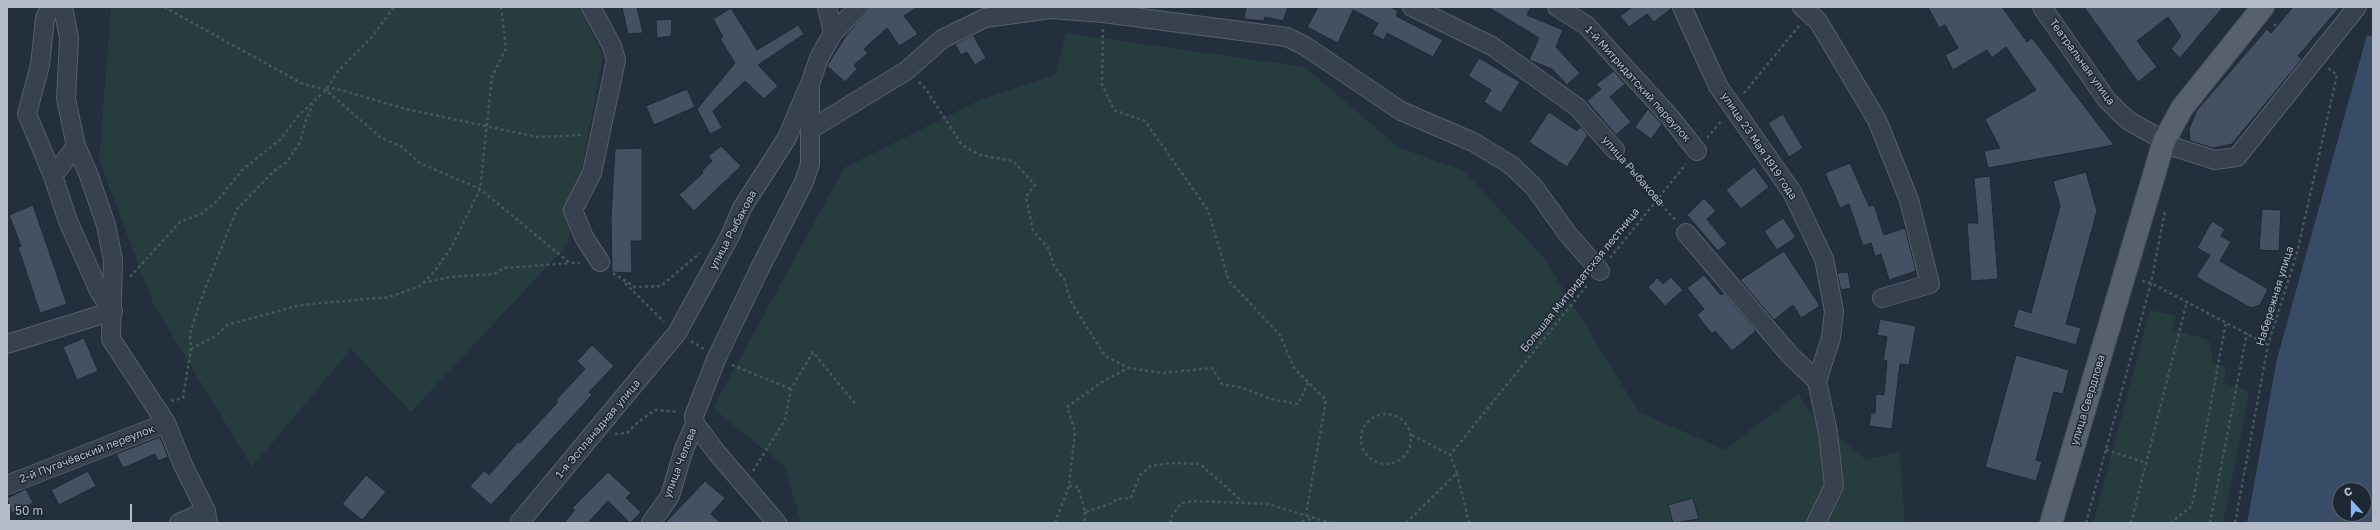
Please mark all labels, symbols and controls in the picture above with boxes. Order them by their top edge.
street label: Театральная улица [2046,16,2118,108]
street label: 1-й Митридатский переулок [1582,23,1694,145]
street label: улица 23 Мая 1919 года [1718,90,1800,202]
street label: улица Рыбакова [1599,133,1667,209]
street label: улица Рыбакова [706,188,760,272]
street label: Большая Митридатская лестница [1518,205,1642,355]
street label: Набережная улица [2254,245,2296,347]
street label: улица Свердлова [2068,353,2108,447]
street label: 1-я Эспланадная улица [553,377,643,481]
street label: 2-й Пугачёвский переулок [17,422,157,486]
street label: улица Челова [661,426,699,500]
north arrow [2332,482,2372,522]
text: С [2342,484,2354,499]
scale bar [10,496,134,522]
text: 50 m [15,503,43,518]

